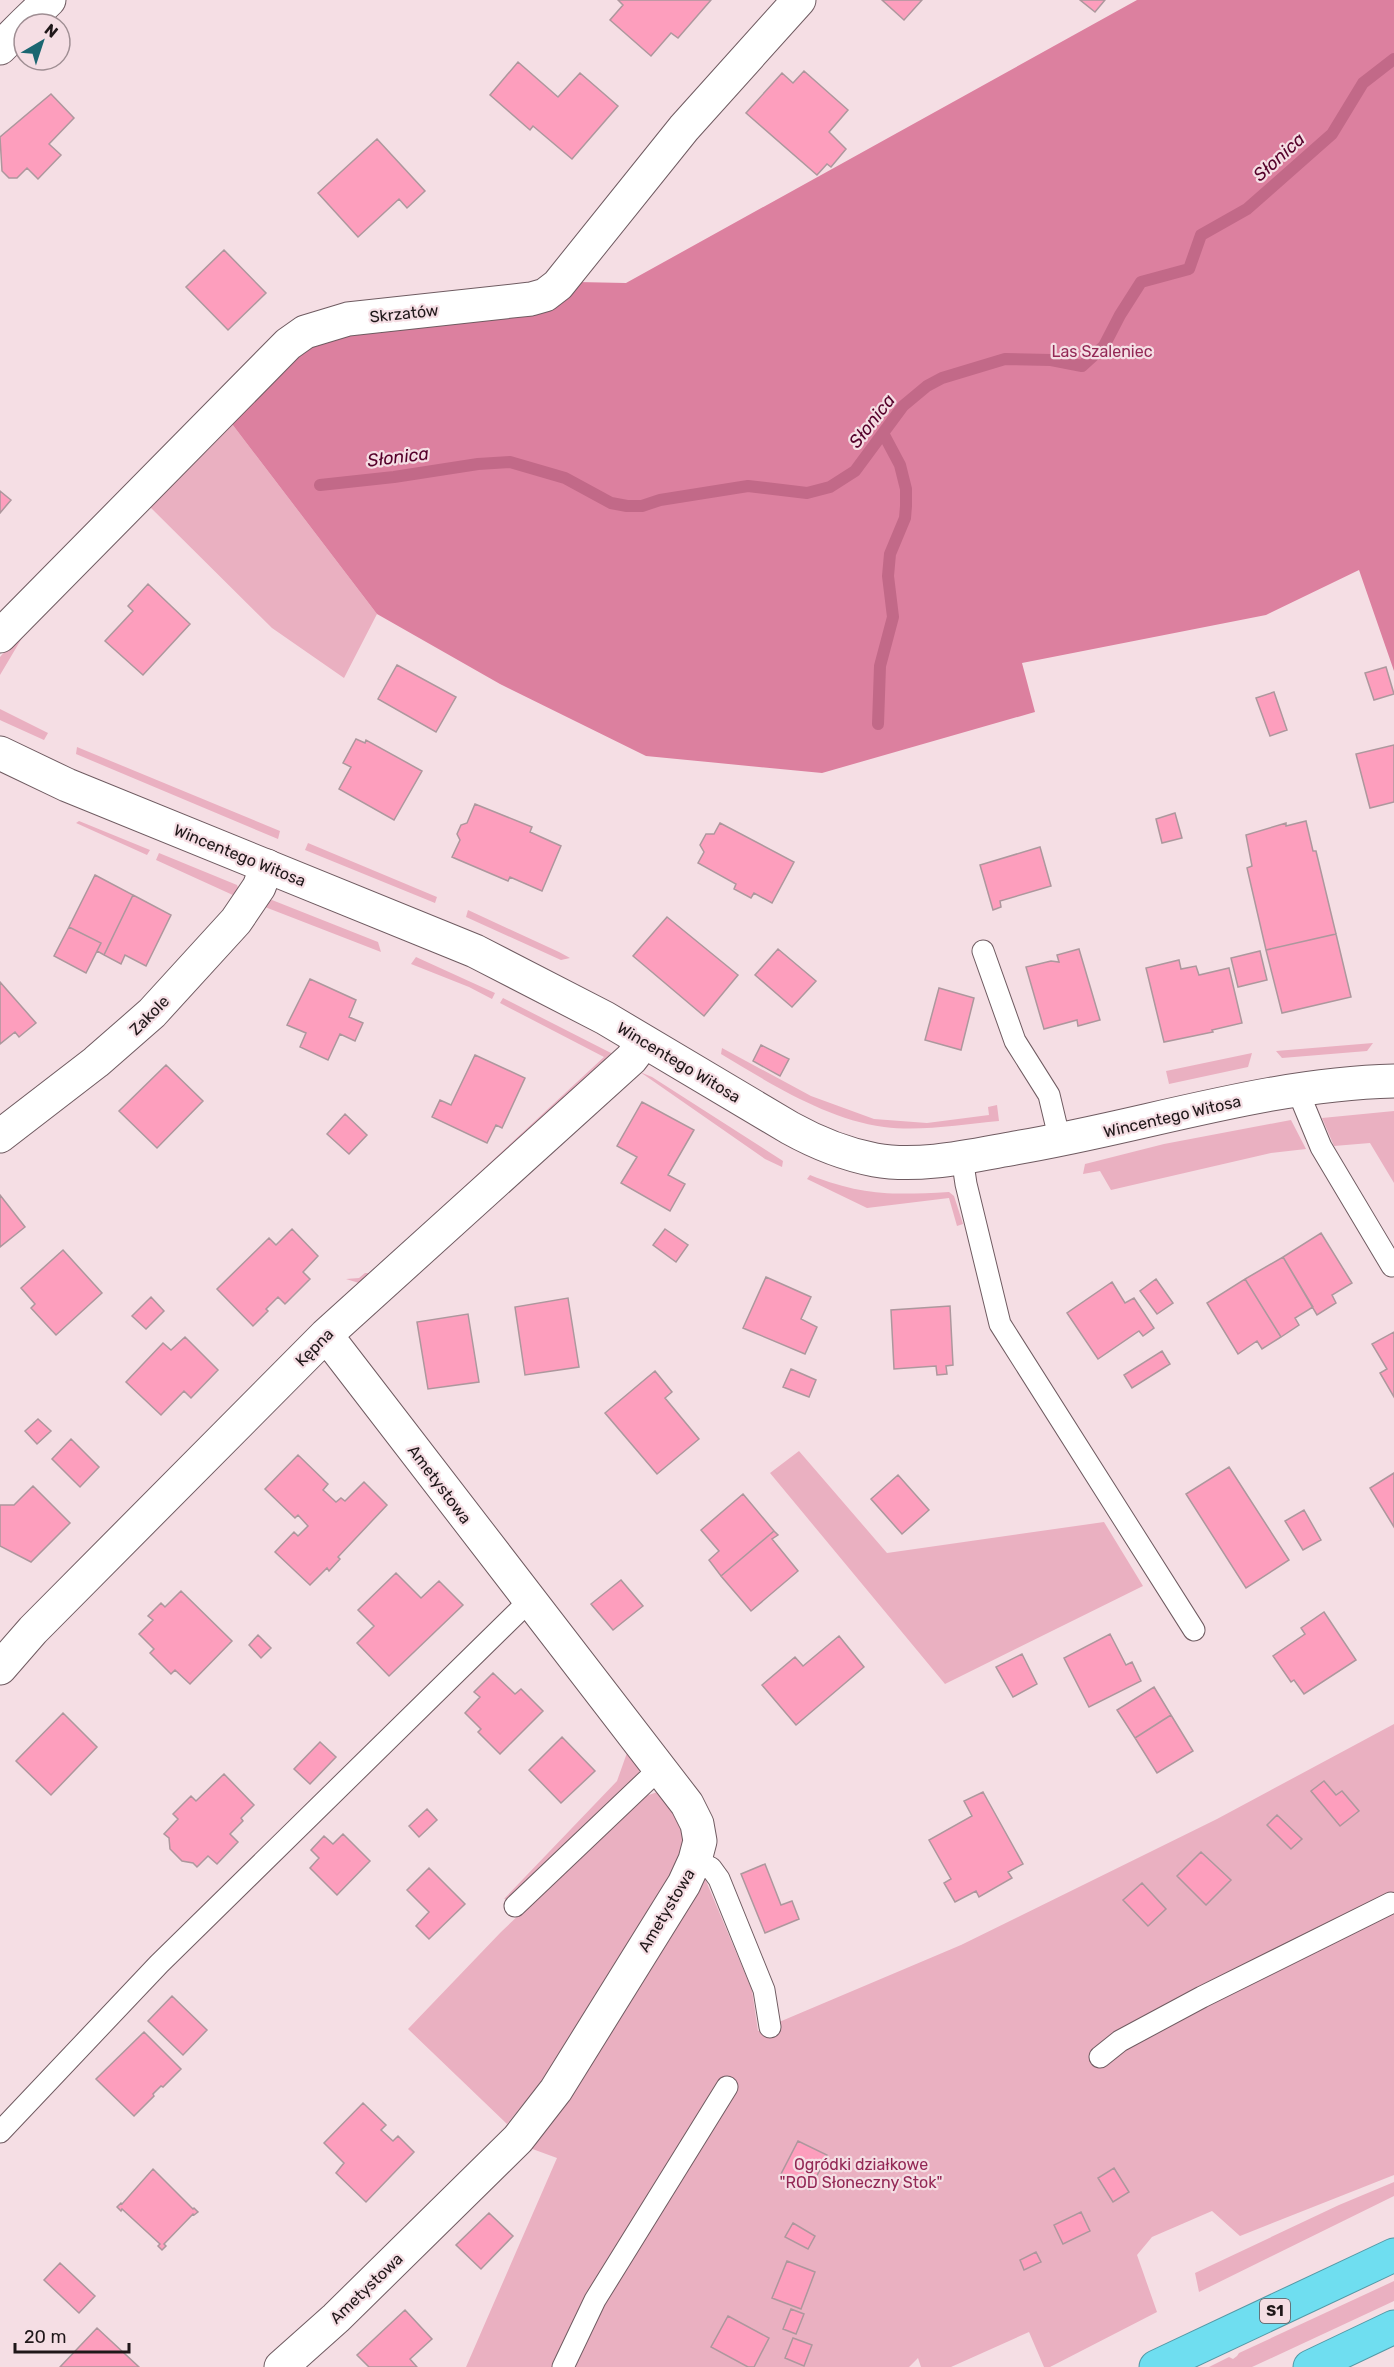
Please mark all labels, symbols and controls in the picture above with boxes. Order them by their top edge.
north arrow [12,12,72,72]
text: N [41,20,62,42]
water label: Słonica [1249,128,1310,186]
street label: Skrzatów [369,300,440,327]
park label: Las Szaleniec [1051,342,1153,361]
water label: Słonica [844,389,900,452]
water label: Słonica [366,442,431,472]
street label: Wincentego Witosa [171,820,309,891]
street label: Zakole [126,992,173,1039]
street label: Wincentego Witosa [614,1018,744,1107]
street label: Wincentego Witosa [1102,1091,1243,1142]
street label: Kępna [291,1324,338,1371]
street label: Ametystowa [404,1441,475,1527]
street label: Ametystowa [634,1865,699,1955]
park label: Ogródki działkowe "ROD Słoneczny Stok" [780,2155,942,2192]
street label: Ametystowa [326,2249,407,2328]
road number: S1 [1260,2299,1290,2323]
scale bar [15,2316,129,2354]
text: 20 m [24,2326,66,2348]

